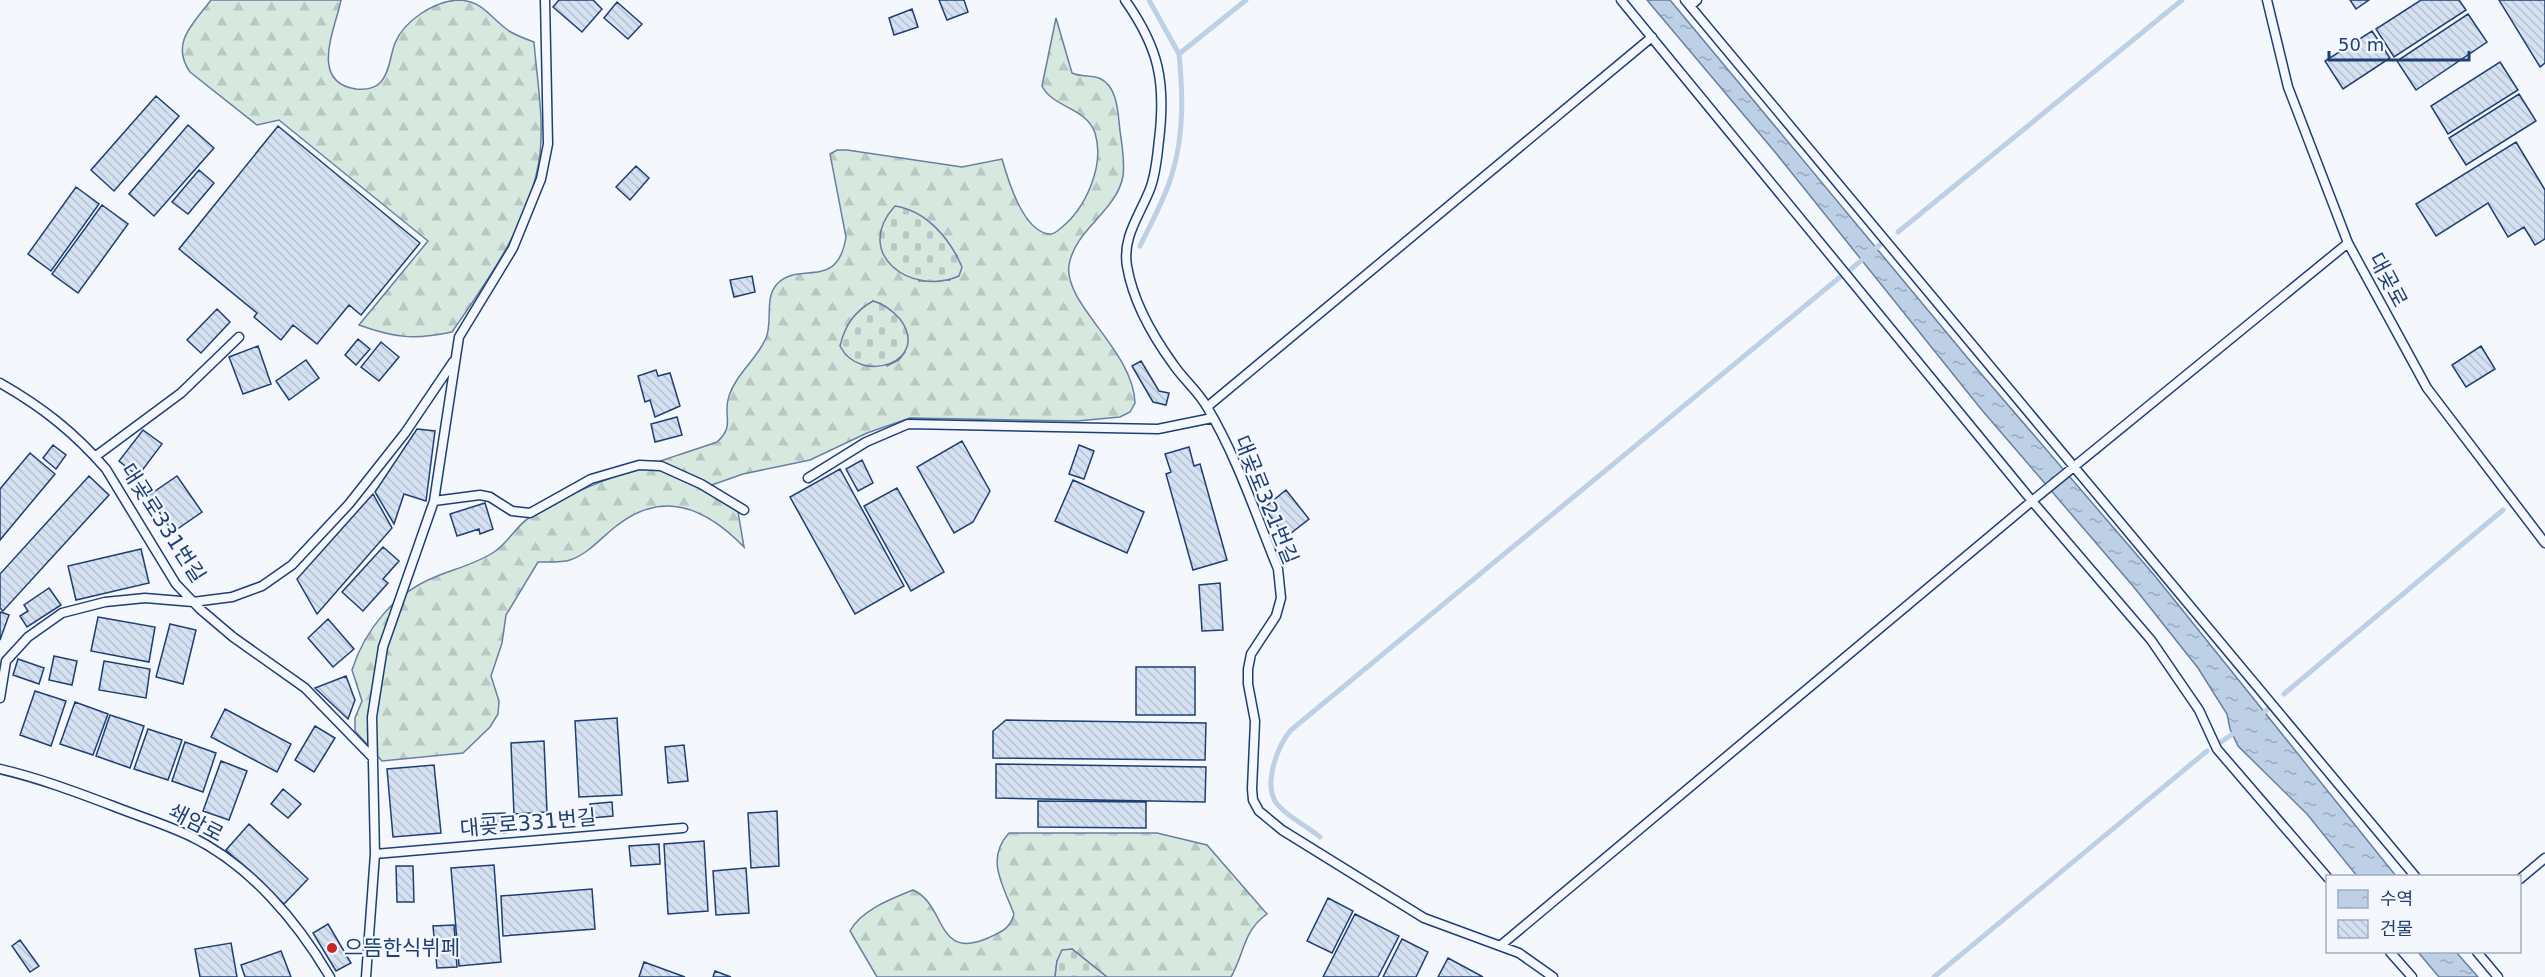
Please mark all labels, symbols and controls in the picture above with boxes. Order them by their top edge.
scale bar [2329,24,2468,62]
text: 50 m [2338,34,2384,55]
street label: 대곶로 [2364,249,2412,311]
street label: 대곶로321번길 [1229,432,1303,568]
street label: 대곶로331번길 [116,459,210,587]
street label: 쇄암로 [165,799,227,847]
street label: 대곶로331번길 [459,805,597,841]
legend [2326,875,2521,953]
text: 수역 [2380,888,2413,909]
text: 건물 [2380,918,2413,939]
place label: 으뜸한식뷔페 [344,936,460,960]
marker: 으뜸한식뷔페 [325,941,339,955]

